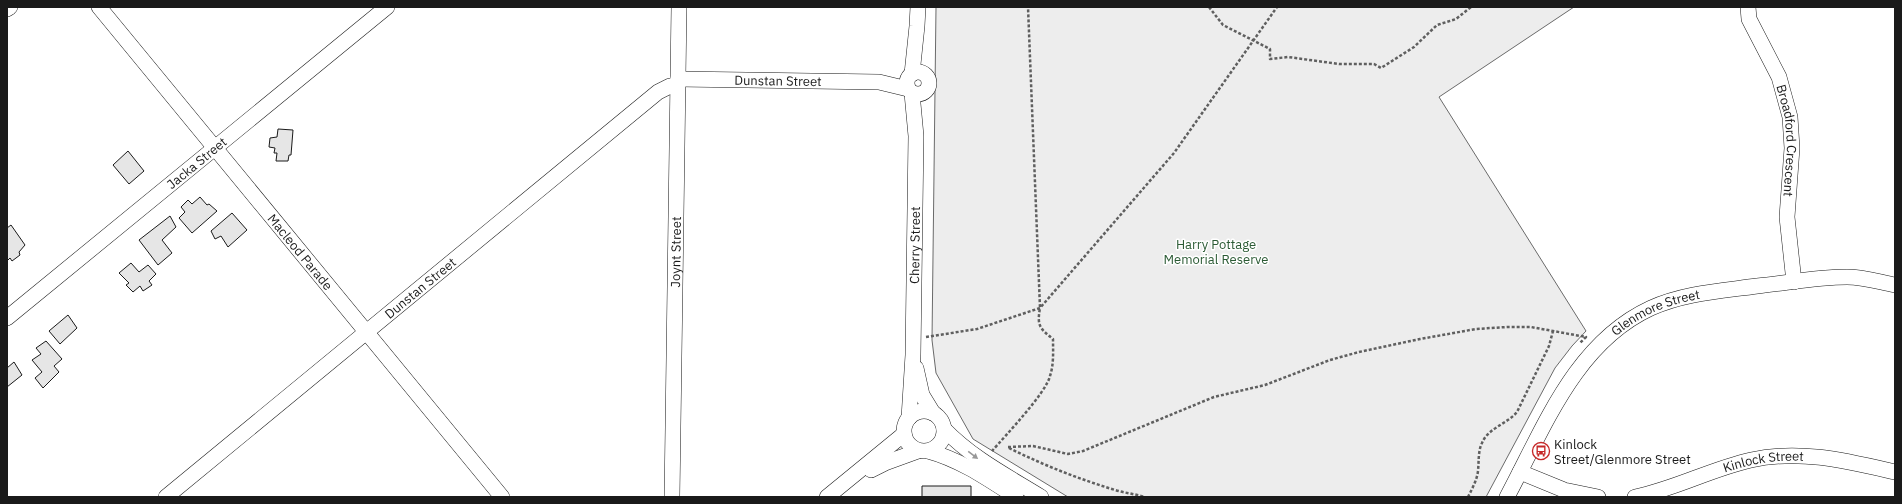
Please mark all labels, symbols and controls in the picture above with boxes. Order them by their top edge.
street label: Dunstan Street [734,72,822,90]
street label: Broadford Crescent [1772,82,1800,197]
street label: Jacka Street [163,134,230,193]
street label: Cherry Street [906,206,924,284]
street label: Macleod Parade [264,211,336,294]
street label: Joynt Street [667,216,685,288]
park label: Harry Pottage Memorial Reserve [1164,236,1268,268]
street label: Dunstan Street [381,254,460,323]
street label: Glenmore Street [1608,286,1701,340]
place label: Kinlock Street/Glenmore Street [1554,436,1691,468]
bus stop icon: Kinlock Street/Glenmore Street [1531,441,1551,461]
street label: Kinlock Street [1721,448,1804,476]
one-way arrow [968,451,978,459]

